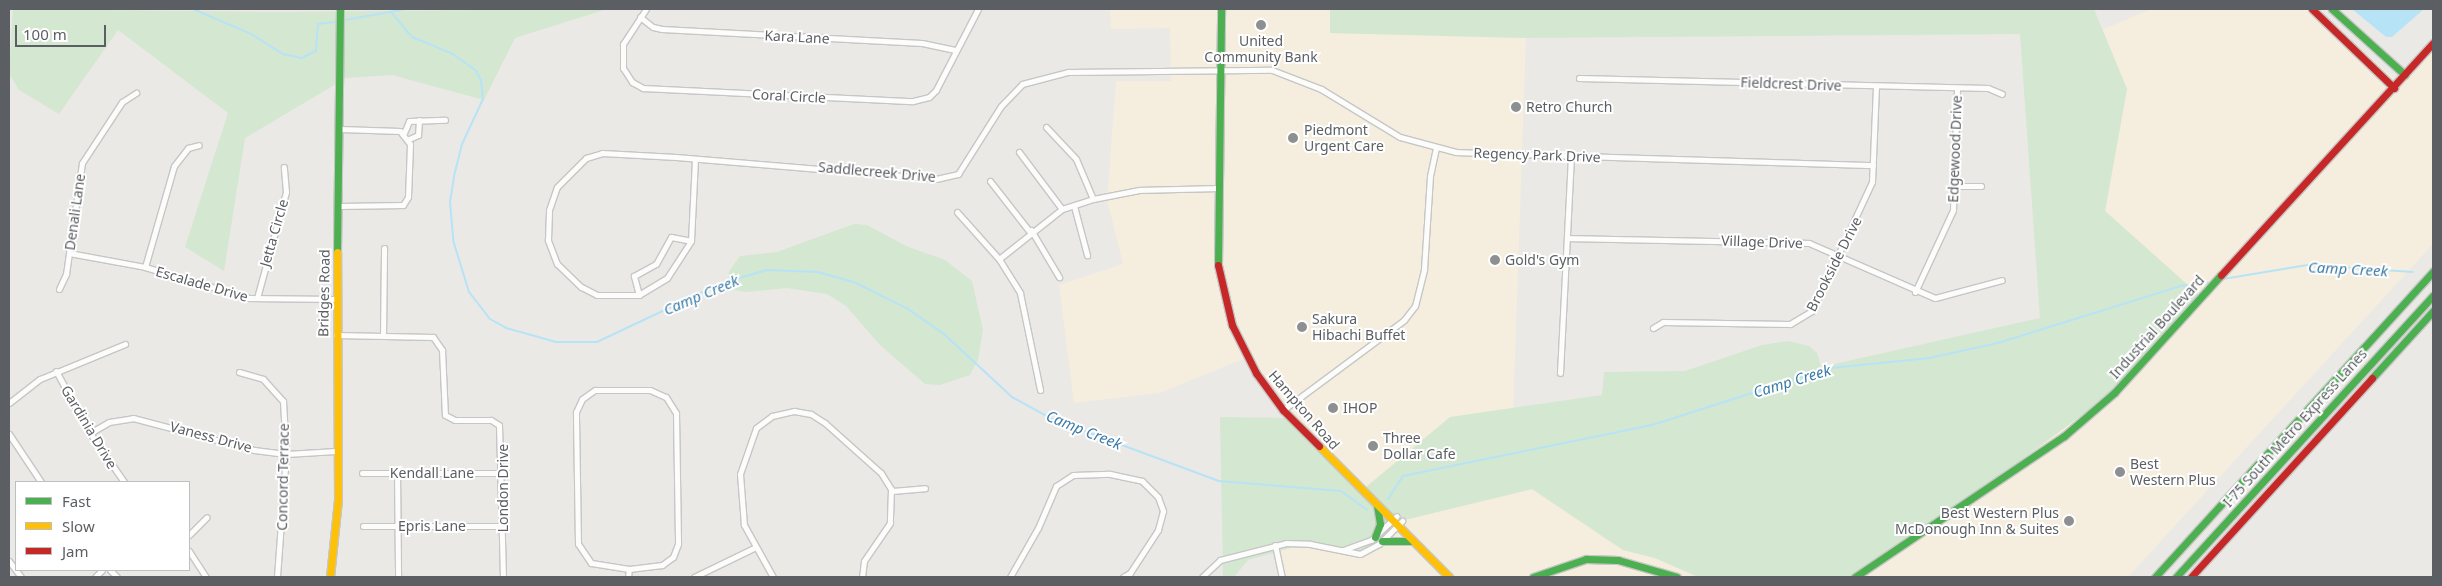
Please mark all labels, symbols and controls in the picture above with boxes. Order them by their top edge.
scale bar [18,15,109,47]
marker: United Community Bank [1255,19,1267,31]
text: 100 m [23,24,67,44]
street label: Kara Lane [764,27,830,47]
place label: United Community Bank [1204,33,1318,65]
street label: Fieldcrest Drive [1740,74,1842,94]
street label: Coral Circle [752,86,826,106]
street label: Edgewood Drive [1945,95,1965,203]
place label: Retro Church [1526,99,1612,115]
marker: Retro Church [1510,101,1522,113]
place label: Piedmont Urgent Care [1304,122,1384,154]
marker: Piedmont Urgent Care [1286,131,1300,145]
street label: Regency Park Drive [1473,144,1601,166]
street label: Saddlecreek Drive [817,158,937,186]
street label: Denali Lane [61,173,89,251]
street label: Jetta Circle [256,197,292,269]
street label: Brookside Drive [1803,214,1865,314]
street label: Village Drive [1721,232,1803,252]
street label: Bridges Road [315,249,333,337]
place label: Gold's Gym [1505,252,1579,268]
marker: Gold's Gym [1489,254,1501,266]
water label: Camp Creek [2308,258,2388,280]
street label: Escalade Drive [154,263,250,305]
water label: Camp Creek [661,271,741,319]
street label: Industrial Boulevard [2106,272,2208,382]
place label: Sakura Hibachi Buffet [1312,311,1405,344]
marker: Sakura Hibachi Buffet [1296,321,1308,333]
street label: I-75 South Metro Express Lanes [2219,345,2371,511]
water label: Camp Creek [1751,361,1833,401]
street label: Hampton Road [1265,367,1343,453]
street label: Gardinia Drive [58,382,120,472]
place label: IHOP [1343,400,1378,416]
marker: IHOP [1327,402,1339,414]
water label: Camp Creek [1044,407,1124,453]
street label: Vaness Drive [168,418,254,456]
street label: Concord Terrace [274,423,292,531]
place label: Three Dollar Cafe [1383,430,1456,462]
marker: Three Dollar Cafe [1367,440,1379,452]
street label: London Drive [495,444,511,532]
place label: Best Western Plus [2130,456,2216,488]
street label: Kendall Lane [390,465,474,481]
marker: Best Western Plus [2114,466,2126,478]
legend [15,481,190,571]
text: Fast [62,491,91,511]
place label: Best Western Plus McDonough Inn & Suites [1895,505,2059,538]
marker: Best Western Plus McDonough Inn & Suites [2063,515,2075,527]
text: Slow [62,516,95,536]
street label: Epris Lane [398,518,466,534]
text: Jam [62,541,89,561]

